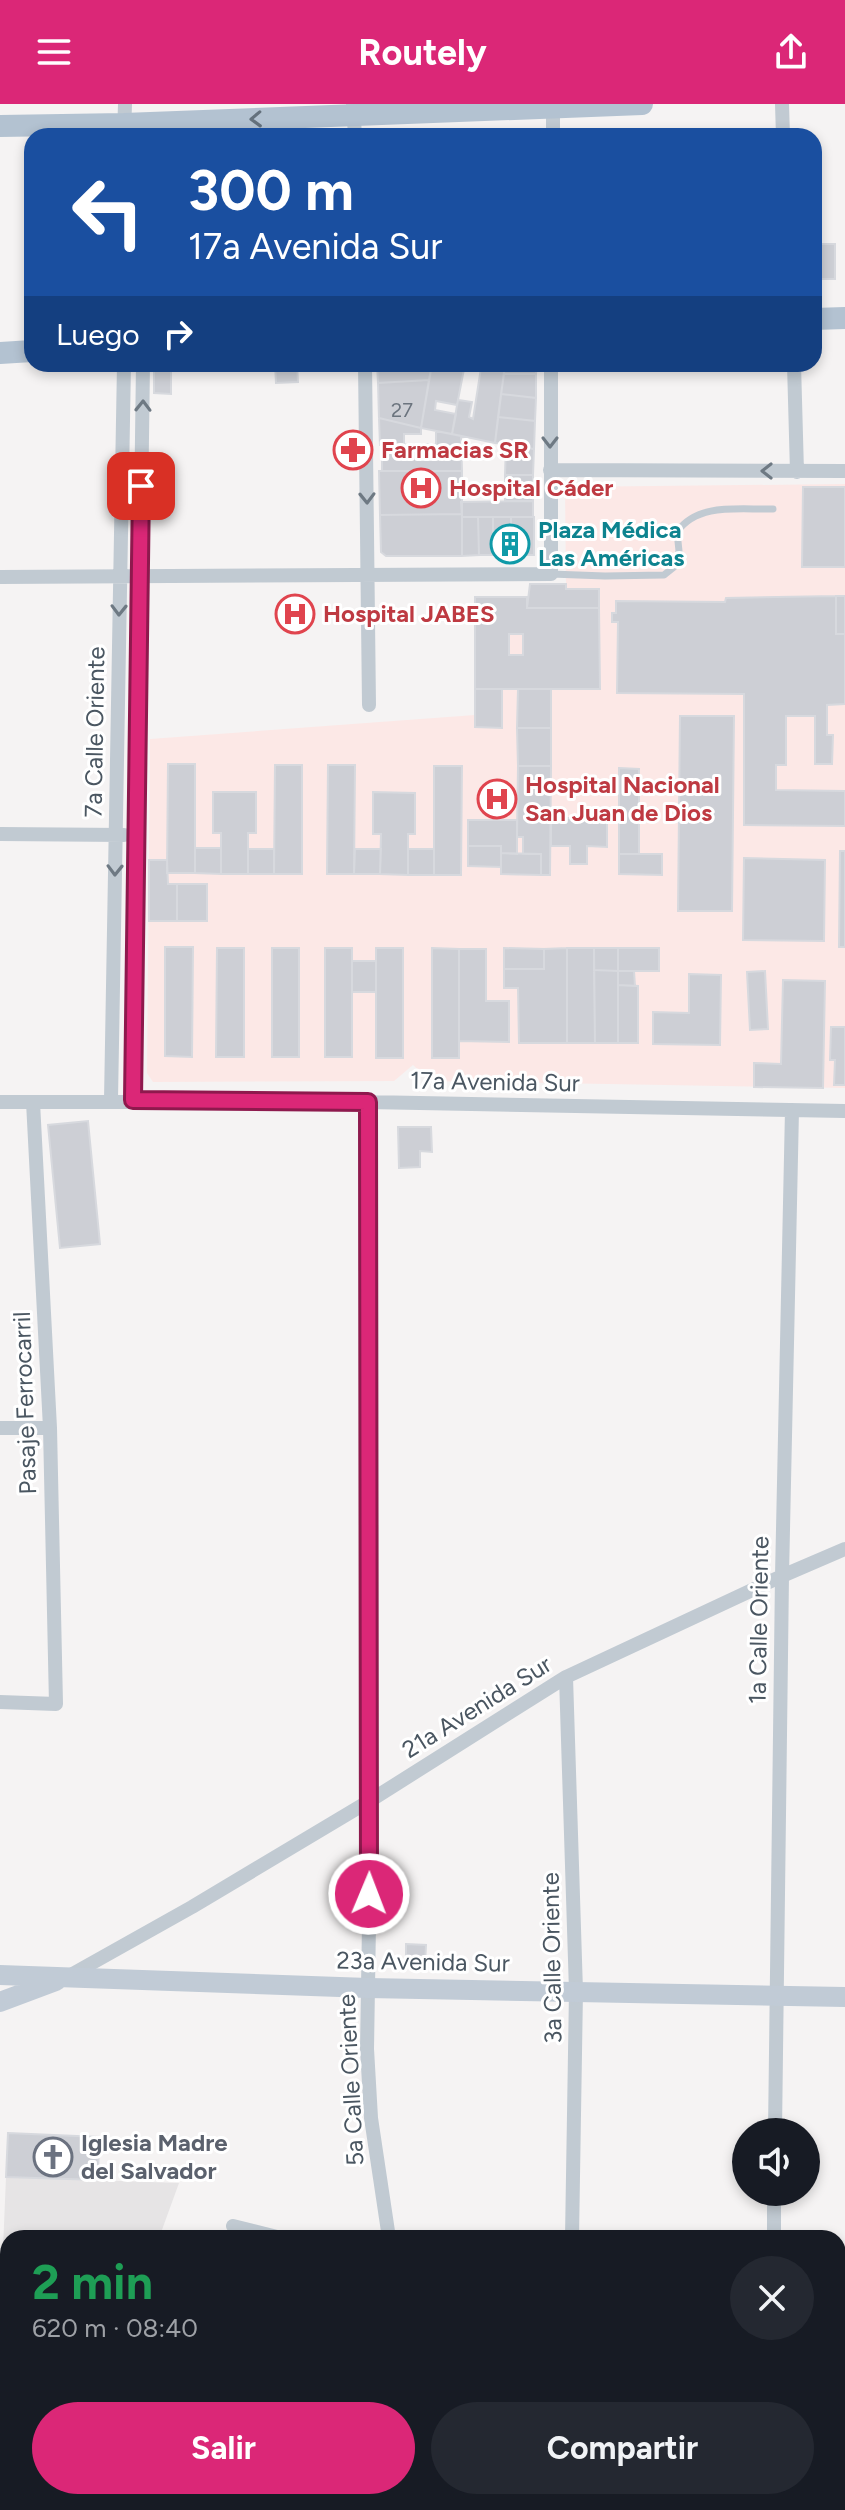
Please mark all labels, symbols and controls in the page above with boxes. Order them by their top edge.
icon: menu [32,30,76,74]
icon: share [769,30,813,74]
text: Routely [358,31,487,74]
one-way arrow [249,111,262,128]
text: 300 m [188,157,354,224]
icon: left [56,160,160,264]
text: 17a Avenida Sur [188,225,443,268]
icon: right [156,312,200,356]
text: Luego [56,316,140,353]
house number: 27 [391,398,413,422]
one-way arrow [134,399,151,412]
pharmacy icon: Farmacias SR [332,429,374,471]
place label: Farmacias SR [381,435,529,464]
one-way arrow [541,436,559,449]
pin [107,452,175,520]
one-way arrow [760,462,773,480]
icon: arrive [119,464,163,508]
hospital icon: Hospital Cáder [400,467,442,509]
place label: Hospital Cáder [449,473,613,502]
one-way arrow [358,492,376,505]
place label: Plaza Médica Las Américas [538,515,684,572]
building icon: Plaza Médica Las Américas [489,523,531,565]
hospital icon: Hospital JABES [274,593,316,635]
place label: Hospital JABES [323,599,494,628]
one-way arrow [111,604,128,617]
street label: 7a Calle Oriente [79,646,110,818]
place label: Hospital Nacional San Juan de Dios [525,770,720,827]
hospital icon: Hospital Nacional San Juan de Dios [476,778,518,820]
one-way arrow [106,864,124,877]
street label: 17a Avenida Sur [410,1066,580,1097]
street label: Pasaje Ferrocarril [7,1311,42,1495]
street label: 1a Calle Oriente [743,1536,774,1704]
street label: 21a Avenida Sur [397,1649,557,1764]
position arrow [327,1852,411,1936]
street label: 3a Calle Oriente [536,1872,567,2044]
street label: 23a Avenida Sur [336,1945,510,1978]
street label: 5a Calle Oriente [332,1993,369,2167]
map controls [732,2118,820,2206]
button: sound [732,2118,820,2206]
place label: Iglesia Madre del Salvador [81,2128,228,2185]
church icon: Iglesia Madre del Salvador [32,2136,74,2178]
text: 2 min [32,2253,153,2311]
button: close [730,2256,814,2340]
text: 620 m · 08:40 [32,2312,198,2344]
button: Salir [32,2402,415,2494]
button: Compartir [431,2402,814,2494]

